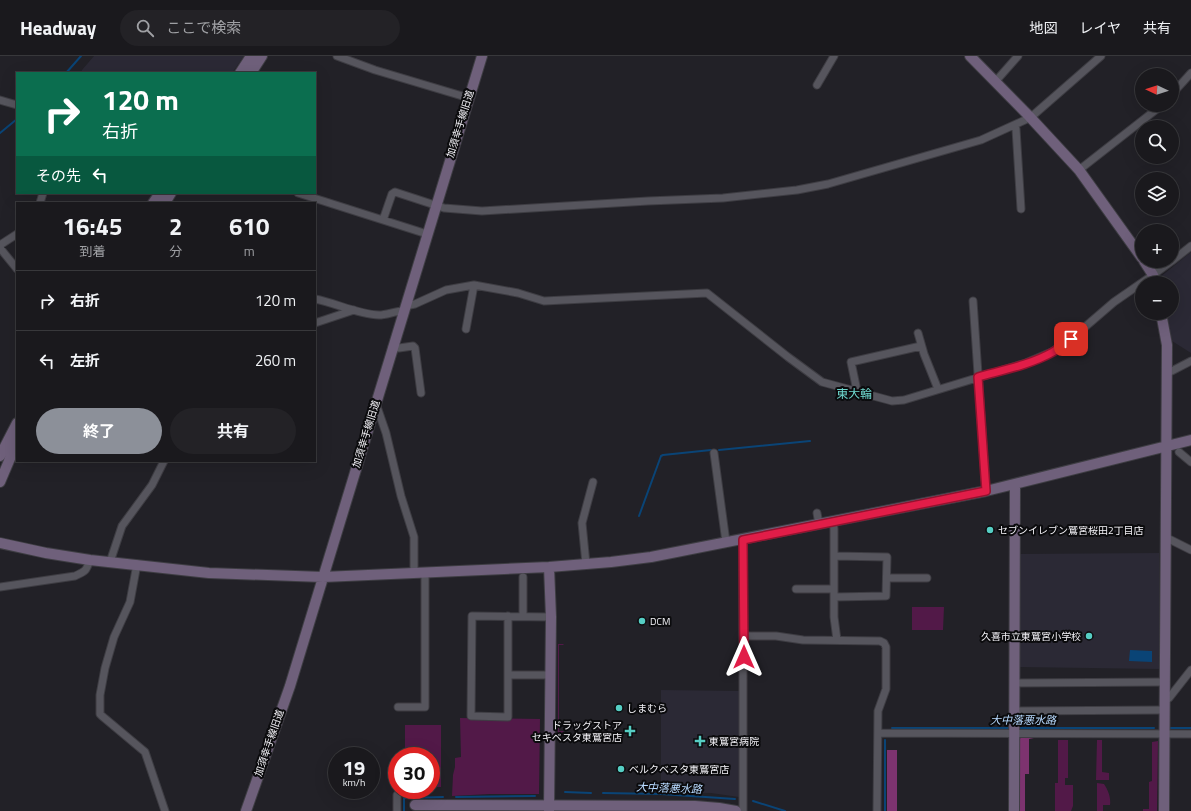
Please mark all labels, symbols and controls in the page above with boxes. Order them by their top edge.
search box [120,10,400,46]
text: Headway [20,13,96,42]
text: ここで検索 [166,16,241,39]
icon: search [134,17,156,39]
text: 地図 [1029,17,1057,38]
text: レイヤ [1079,17,1121,38]
text: 共有 [1143,17,1171,38]
north arrow [1135,68,1179,112]
map controls [1135,68,1179,320]
text: 120 m [102,78,179,121]
icon: right [36,88,88,140]
street label: 加須幸手線旧道 [443,88,477,160]
text: 右折 [102,118,138,145]
button: search [1135,120,1179,164]
text: その先 [36,164,81,187]
icon: left [89,164,111,186]
button: layers [1135,172,1179,216]
text: 16:45 [63,208,122,244]
text: 2 [169,208,183,244]
text: 610 [229,208,269,244]
button: + [1135,224,1179,268]
text: 到着 [80,241,106,261]
text: 分 [169,241,182,261]
text: m [244,241,255,261]
button: − [1135,276,1179,320]
text: 右折 [70,289,100,312]
text: 120 m [255,289,296,312]
icon: right [36,290,58,312]
pin [1054,322,1088,356]
icon: arrive [1060,328,1082,350]
text: 左折 [70,349,100,372]
text: 260 m [255,349,296,372]
icon: left [36,350,58,372]
district label: 東大輪 [836,384,872,403]
street label: 加須幸手線旧道 [349,398,383,470]
button: 終了 [36,408,162,454]
button: 共有 [170,408,296,454]
place label: セブンイレブン鷲宮桜田2丁目店 [998,523,1144,538]
marker: セブンイレブン鷲宮桜田2丁目店 [985,525,995,535]
place label: DCM [650,614,670,629]
marker: DCM [637,616,647,626]
place label: 久喜市立東鷲宮小学校 [981,629,1081,644]
marker: 久喜市立東鷲宮小学校 [1084,631,1094,641]
position arrow [723,636,765,678]
place label: しまむら [627,701,667,716]
marker: しまむら [614,703,624,713]
street label: 加須幸手線旧道 [251,707,287,779]
water label: 大中落悪水路 [990,712,1057,728]
place label: ドラッグストア セキベスタ東鷲宮店 [532,718,622,745]
marker: ドラッグストア セキベスタ東鷲宮店 [625,726,635,736]
place label: 東鷲宮病院 [709,734,759,749]
marker: 東鷲宮病院 [694,735,706,747]
speed limit sign: 30 [388,747,440,799]
text: 19 [343,752,365,783]
place label: ベルクベスタ東鷲宮店 [629,762,729,777]
marker: ベルクベスタ東鷲宮店 [616,764,626,774]
text: km/h [343,775,365,790]
water label: 大中落悪水路 [636,779,703,797]

